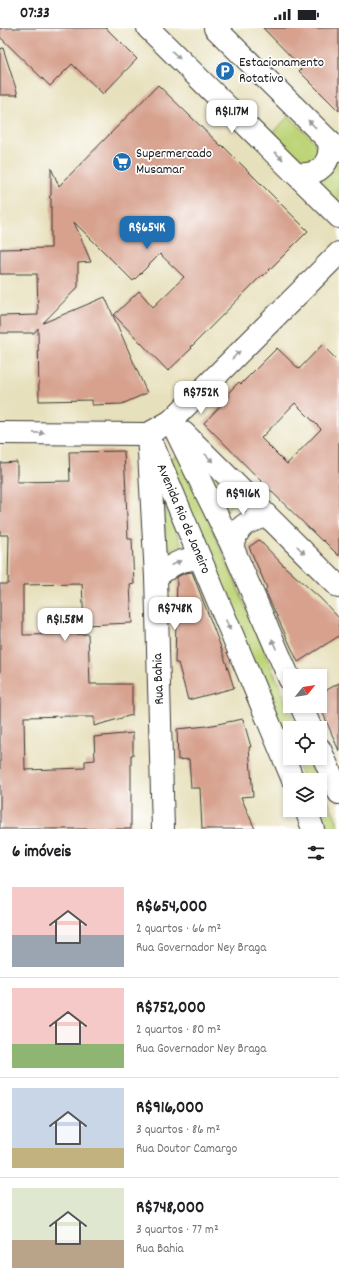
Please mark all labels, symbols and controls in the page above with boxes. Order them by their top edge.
text: 07:33 [20,3,50,25]
one-way arrow [171,50,181,60]
place label: Estacionamento Rotativo [239,53,324,89]
parking icon: Estacionamento Rotativo [214,60,236,82]
pin: R$1.17M [195,100,269,134]
text: R$1.17M [215,103,249,122]
one-way arrow [307,119,317,129]
place label: Supermercado Musamar [136,144,212,180]
supermarket icon: Supermercado Musamar [111,151,133,173]
one-way arrow [274,151,284,161]
pin: R$654K [114,216,180,250]
text: R$654K [129,219,165,238]
one-way arrow [231,351,241,360]
pin: R$752K [168,381,234,415]
text: R$752K [183,384,219,403]
one-way arrow [33,430,46,436]
one-way arrow [204,453,214,463]
street label: Avenida Rio de Janeiro [151,461,215,577]
pin: R$916K [210,482,276,516]
text: R$916K [226,485,260,504]
one-way arrow [296,545,306,555]
one-way arrow [170,560,182,566]
pin: R$748K [142,597,208,631]
text: R$748K [158,600,192,619]
pin: R$1.58M [28,608,102,642]
text: R$1.58M [47,611,83,630]
one-way arrow [225,619,231,631]
one-way arrow [271,638,278,650]
street label: Rua Bahia [148,653,170,705]
north arrow [283,669,327,713]
map controls [283,669,327,817]
button: locate [283,721,327,765]
button: layers [283,773,327,817]
text: 6 imóveis [12,841,71,865]
icon: filters [305,842,327,864]
text: R$654,000 [136,896,207,920]
icon: home [44,903,92,951]
text: 2 quartos · 66 m² [136,920,221,939]
text: Rua Governador Ney Braga [136,939,266,958]
text: R$752,000 [136,997,206,1021]
icon: home [44,1004,92,1052]
text: 2 quartos · 80 m² [136,1021,221,1040]
text: Rua Governador Ney Braga [136,1040,266,1059]
text: R$916,000 [136,1097,204,1121]
icon: home [44,1104,92,1152]
text: 3 quartos · 86 m² [136,1121,220,1140]
text: Rua Doutor Camargo [136,1140,237,1159]
text: R$748,000 [136,1197,204,1221]
icon: home [44,1204,92,1252]
text: 3 quartos · 77 m² [136,1221,219,1240]
text: Rua Bahia [136,1240,184,1259]

